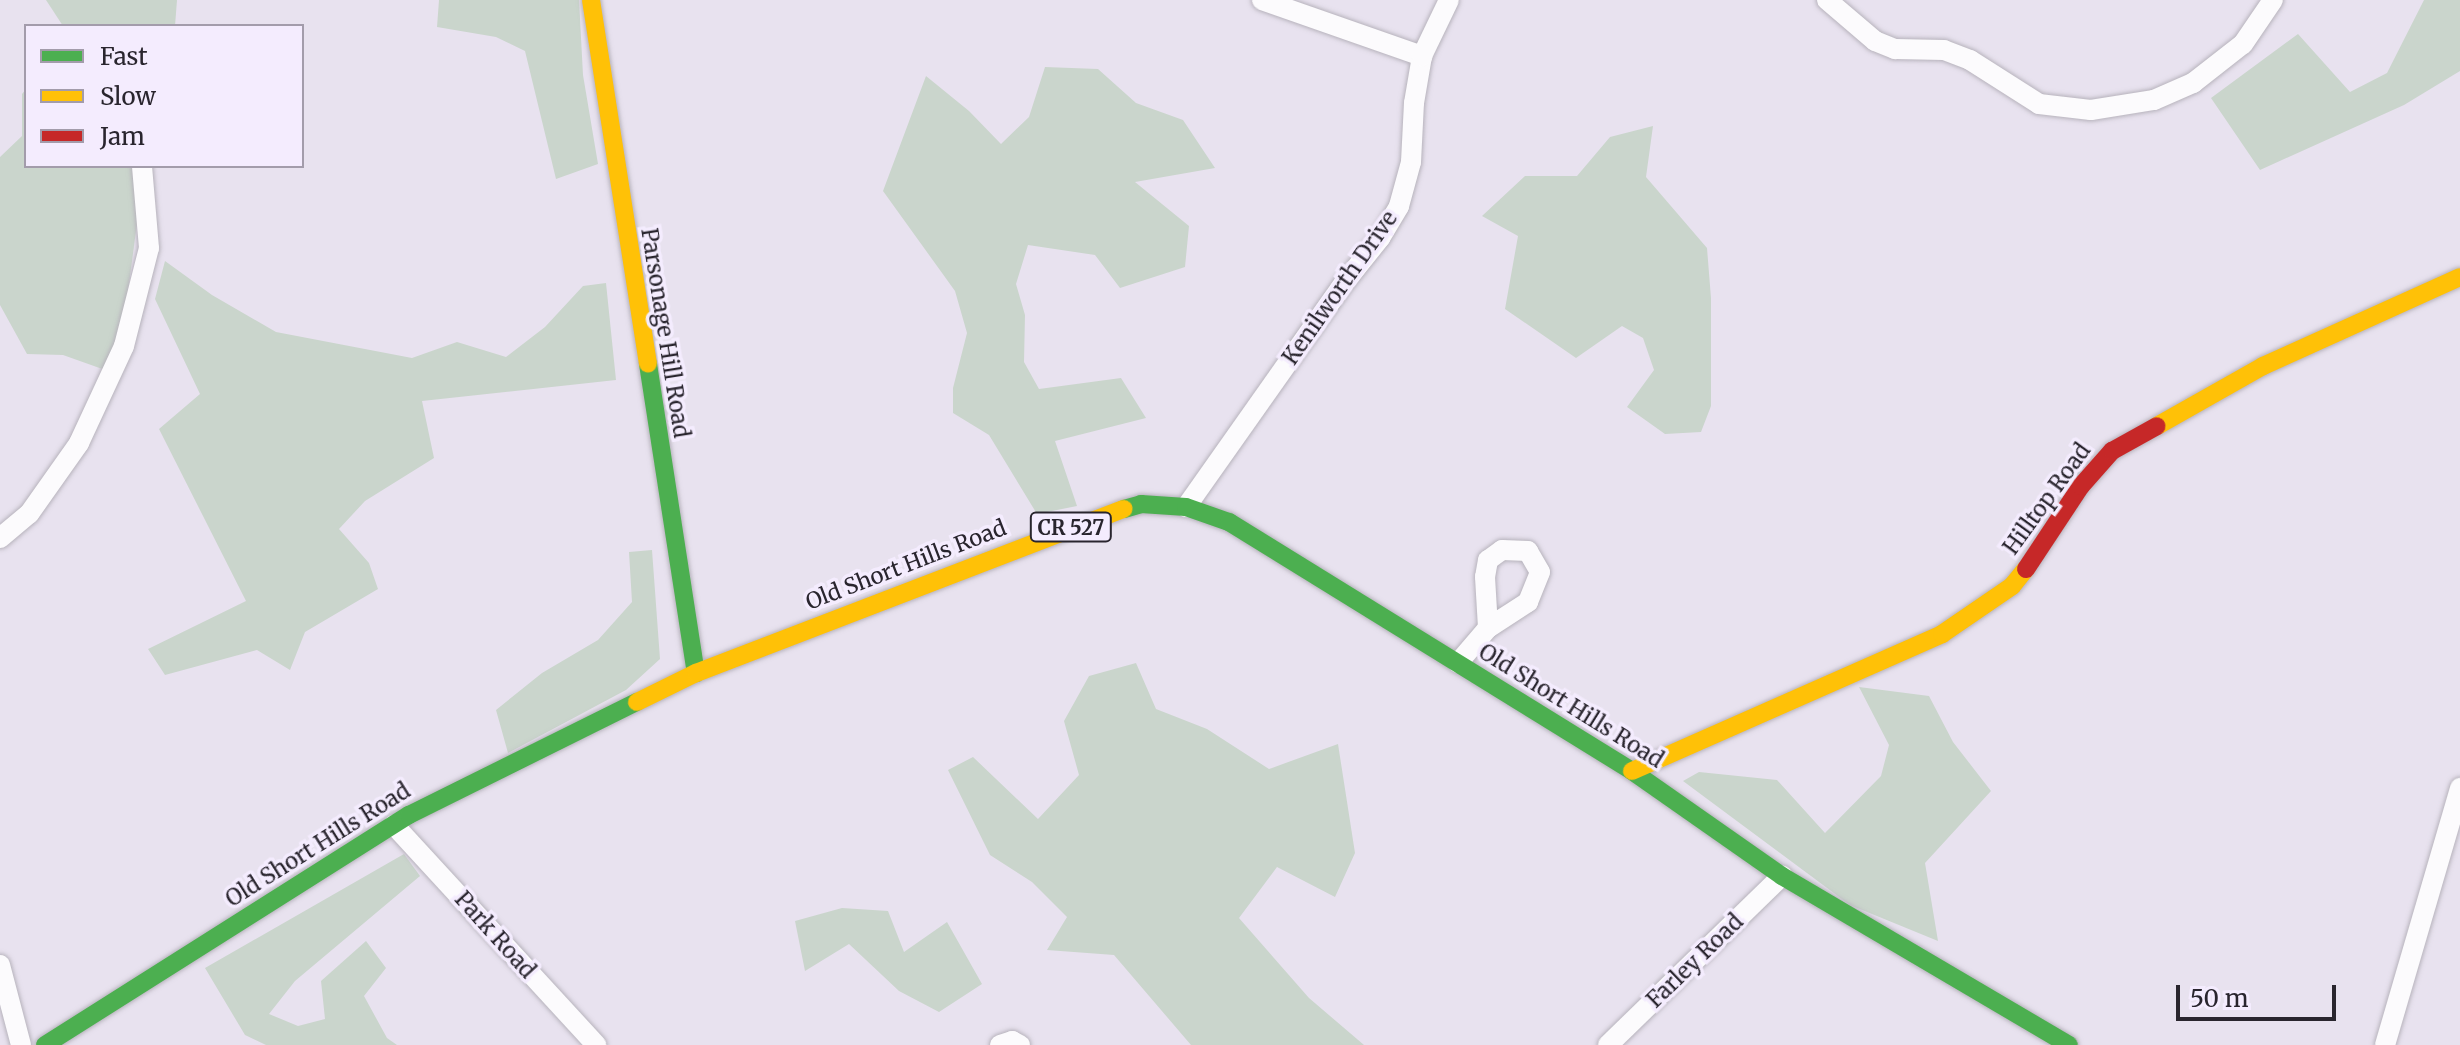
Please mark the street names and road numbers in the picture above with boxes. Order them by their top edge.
street label: Kenilworth Drive [1277,206,1403,370]
street label: Parsonage Hill Road [635,226,695,440]
street label: Hilltop Road [1998,438,2096,560]
road number: CR 527 [1029,511,1113,543]
street label: Old Short Hills Road [802,515,1010,615]
street label: Old Short Hills Road [1474,639,1668,773]
street label: Old Short Hills Road [221,778,415,912]
street label: Park Road [449,886,541,984]
street label: Farley Road [1641,909,1749,1013]

